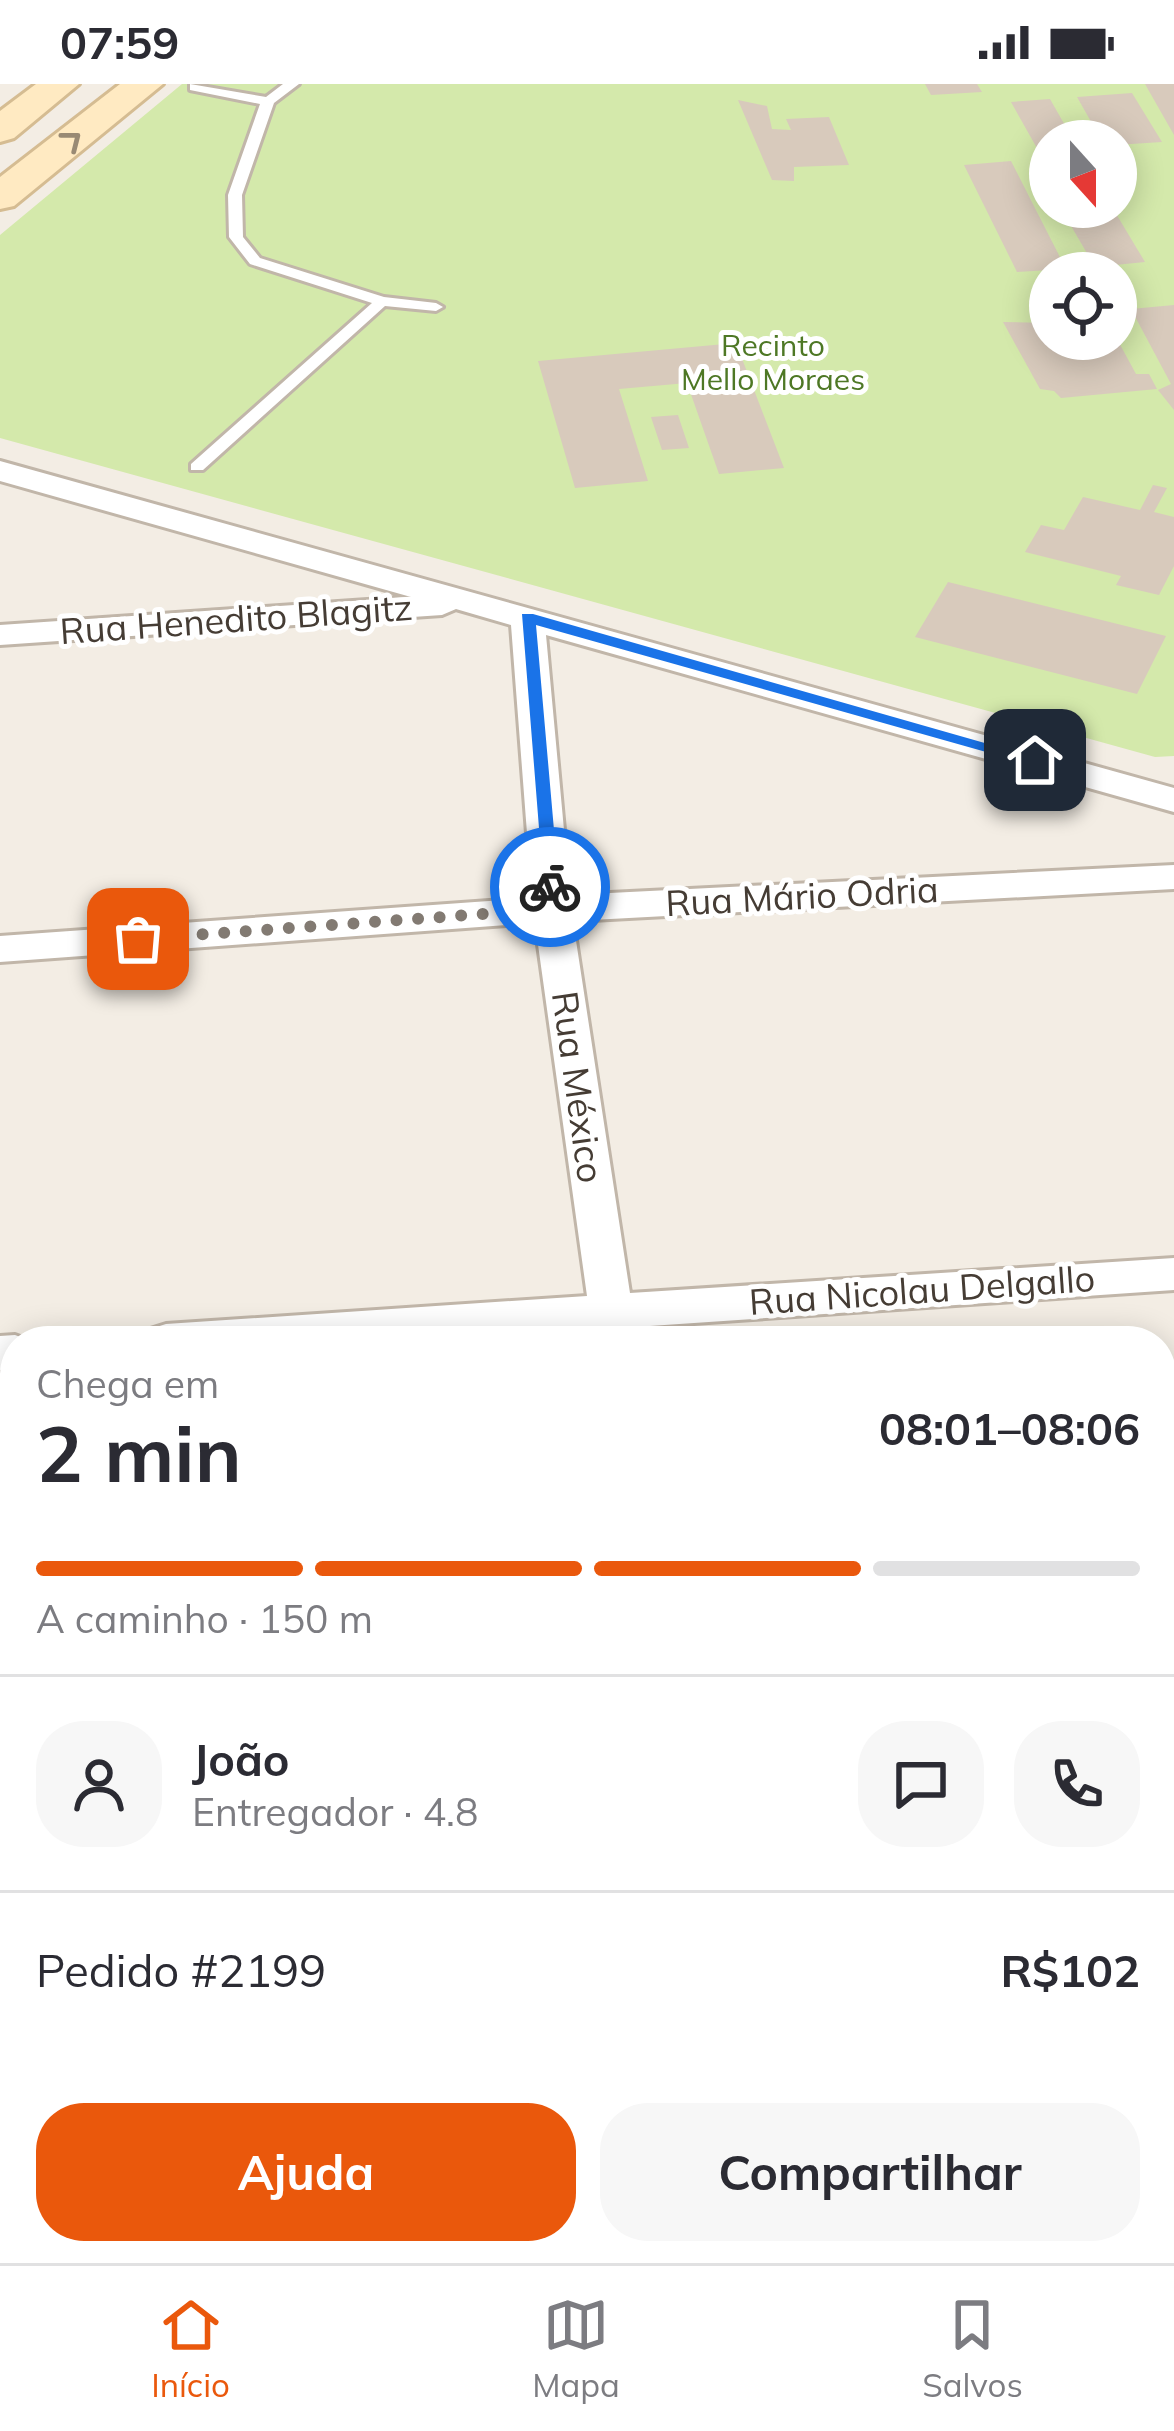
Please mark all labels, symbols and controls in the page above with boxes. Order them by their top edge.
text: 07:59 [60,14,179,70]
north arrow [1029,120,1137,228]
map controls [1029,120,1137,360]
one-way arrow [59,133,81,154]
button: locate [1029,252,1137,360]
park label: Recinto Mello Moraes [681,326,865,398]
street label: Rua Henedito Blagitz [58,584,414,653]
pin [984,709,1086,811]
icon: home [1002,727,1068,793]
courier [490,827,610,947]
icon: bike [517,854,583,920]
street label: Rua Mário Odria [664,866,940,925]
pin [87,888,189,990]
icon: bag [105,906,171,972]
street label: Rua México [543,988,614,1186]
street label: Rua Nicolau Delgallo [748,1255,1096,1324]
text: Chega em [36,1359,219,1408]
text: 08:01–08:06 [879,1400,1140,1456]
text: 2 min [36,1404,242,1502]
text: A caminho · 150 m [36,1594,373,1643]
button: person [36,1721,162,1847]
button: chat [858,1721,984,1847]
button: phone [1014,1721,1140,1847]
text: João [192,1731,289,1787]
text: Entregador · 4.8 [192,1787,478,1836]
text: Pedido #2199 [36,1942,326,1998]
text: R$102 [1000,1942,1140,1998]
button: Ajuda [36,2103,576,2241]
button: Compartilhar [600,2103,1140,2241]
tab: Início [151,2292,230,2405]
tab: Mapa [532,2292,620,2405]
tab: Salvos [922,2292,1023,2405]

